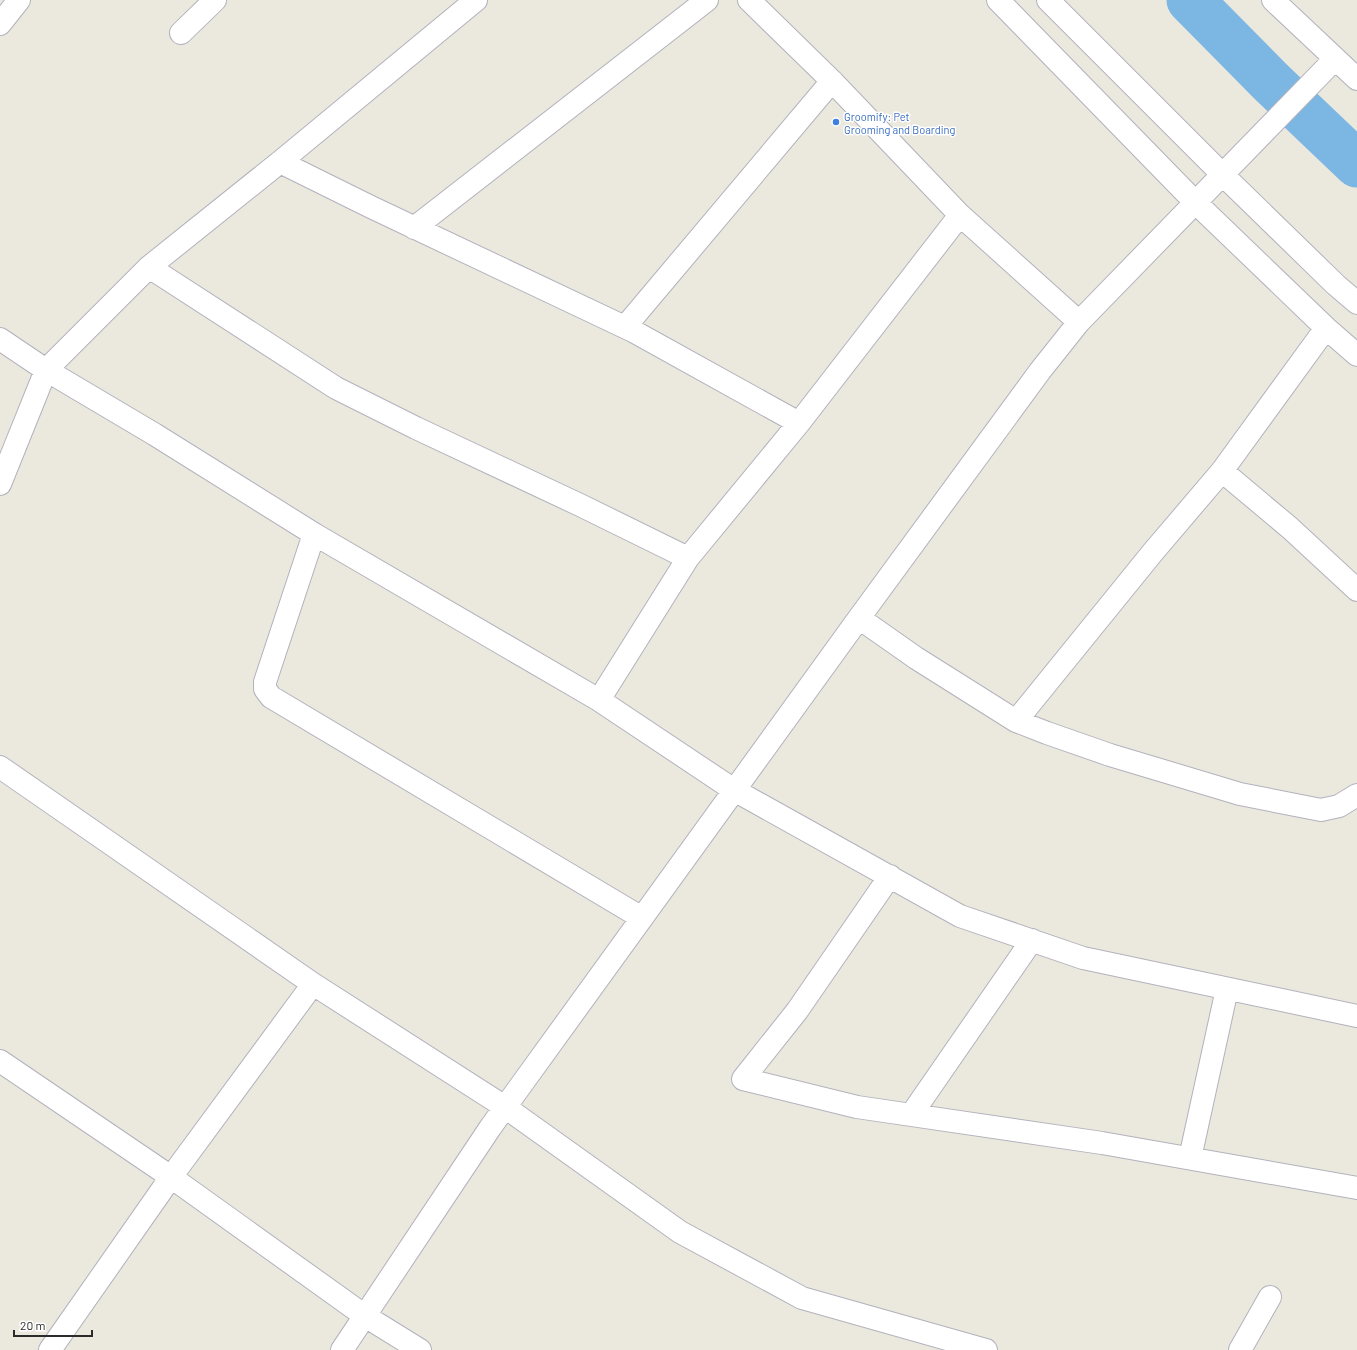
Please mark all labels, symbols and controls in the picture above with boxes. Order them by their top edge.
place label: Groomify: Pet Grooming and Boarding [844,110,955,136]
marker: Groomify: Pet Grooming and Boarding [831,117,841,127]
scale bar [14,1312,92,1338]
text: 20 m [20,1318,46,1332]

